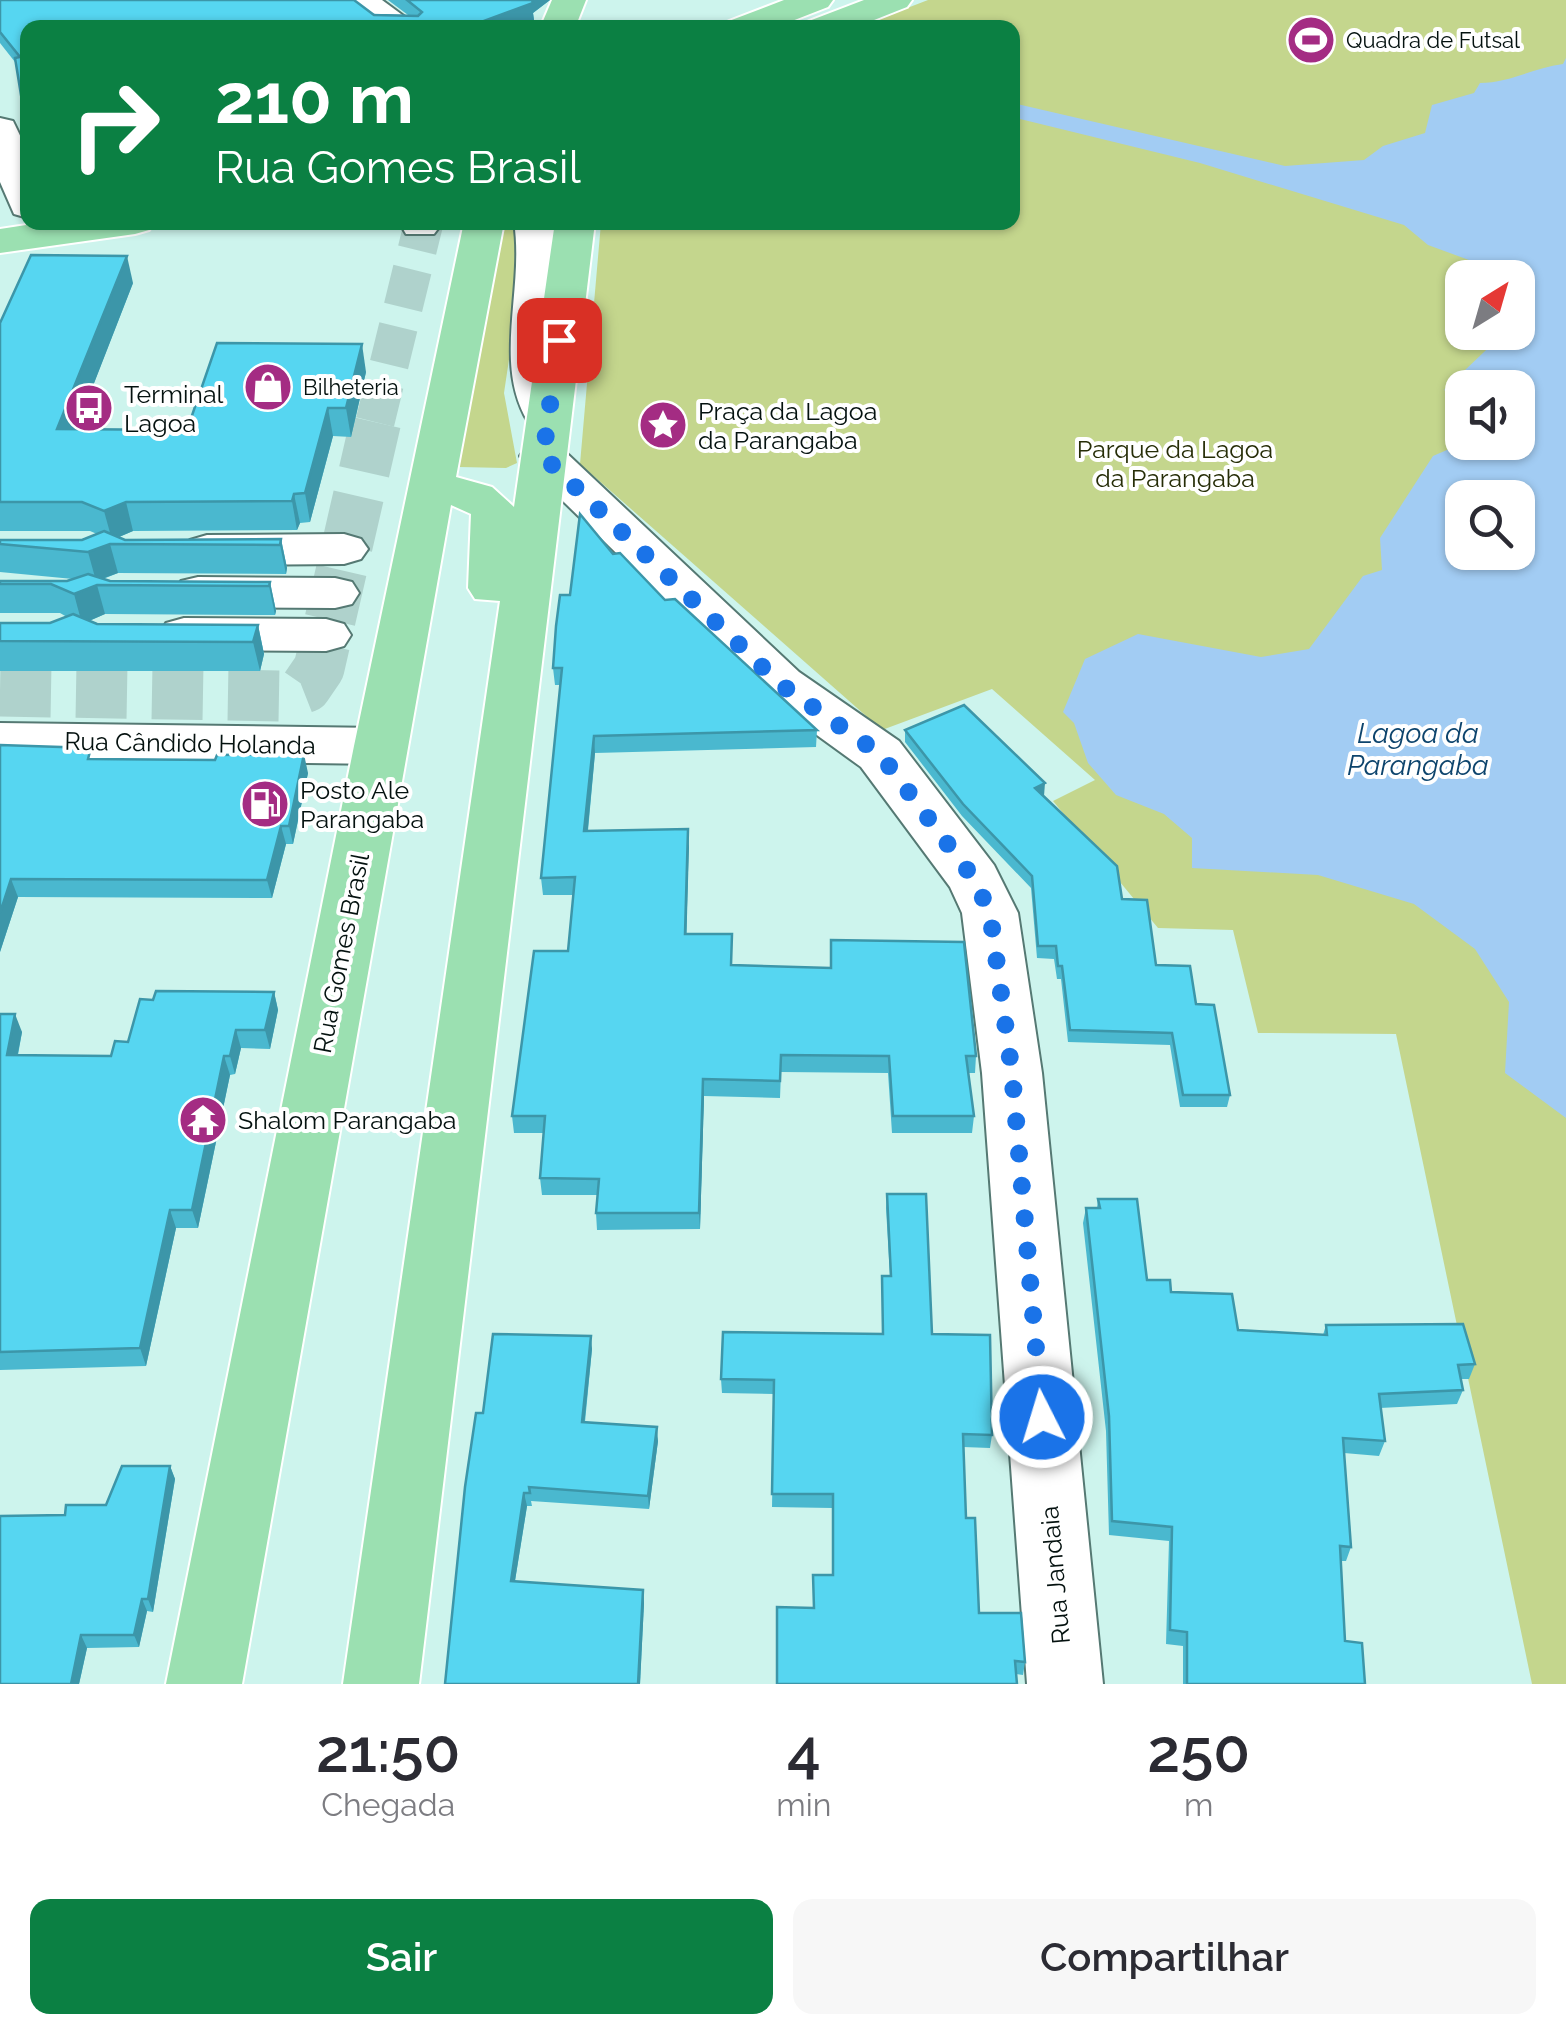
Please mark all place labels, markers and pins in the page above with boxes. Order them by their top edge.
sports icon: Quadra de Futsal [1285,14,1337,66]
place label: Quadra de Futsal [1346,27,1520,53]
pin [517,298,602,383]
shop icon: Bilheteria [242,361,294,413]
place label: Bilheteria [303,374,399,400]
place label: Terminal Lagoa [124,379,224,438]
bus stop icon: Terminal Lagoa [63,382,115,434]
place label: Praça da Lagoa da Parangaba [698,396,877,455]
place icon: Praça da Lagoa da Parangaba [637,399,689,451]
place label: Posto Ale Parangaba [300,775,424,834]
fuel station icon: Posto Ale Parangaba [239,778,291,830]
temple icon: Shalom Parangaba [177,1094,229,1146]
place label: Shalom Parangaba [238,1105,456,1135]

